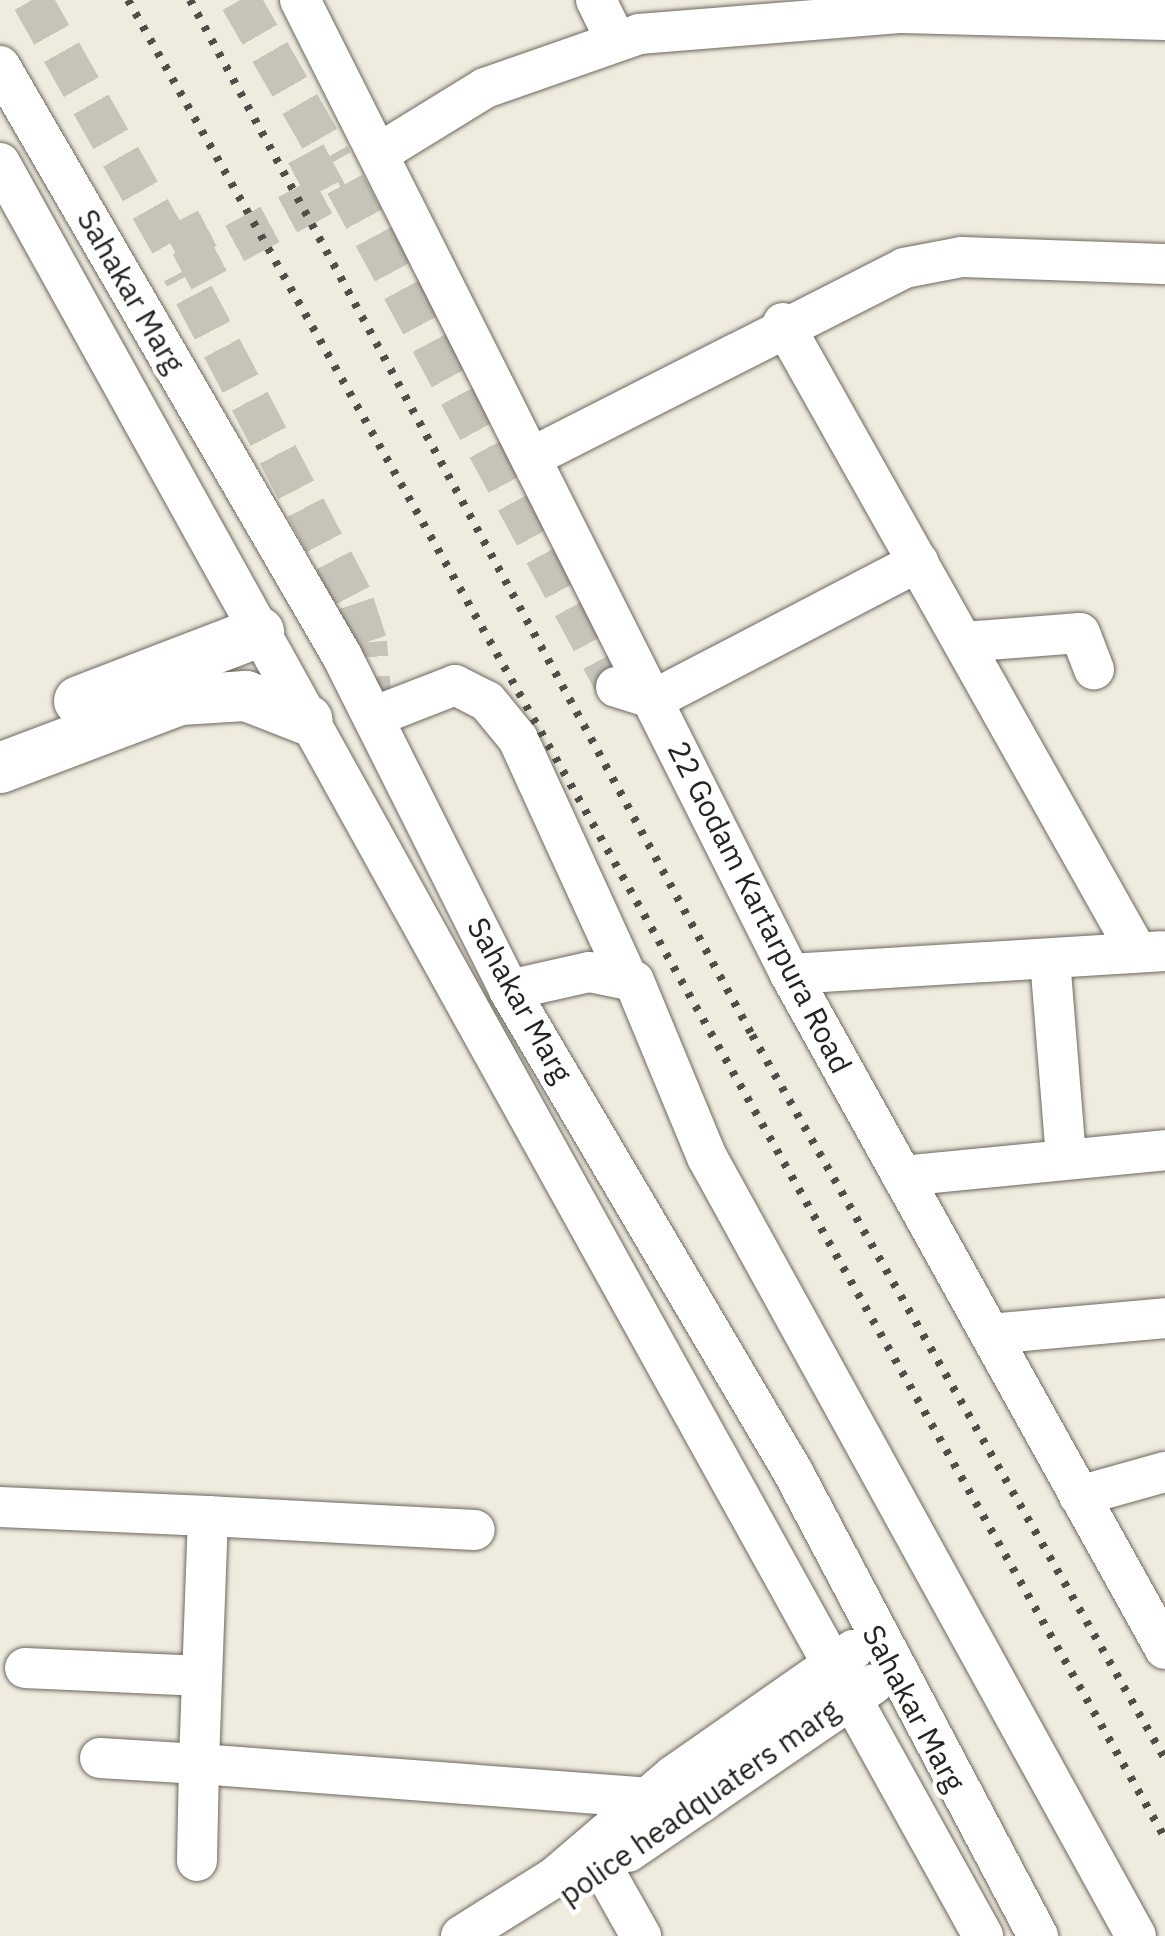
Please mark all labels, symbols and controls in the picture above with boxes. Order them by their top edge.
street label: Sahakar Marg [70,203,192,379]
street label: 22 Godam Kartarpura Road [660,735,860,1079]
street label: Sahakar Marg [460,911,580,1089]
street label: Sahakar Marg [855,1619,973,1797]
street label: police headquaters marg [552,1692,846,1912]

